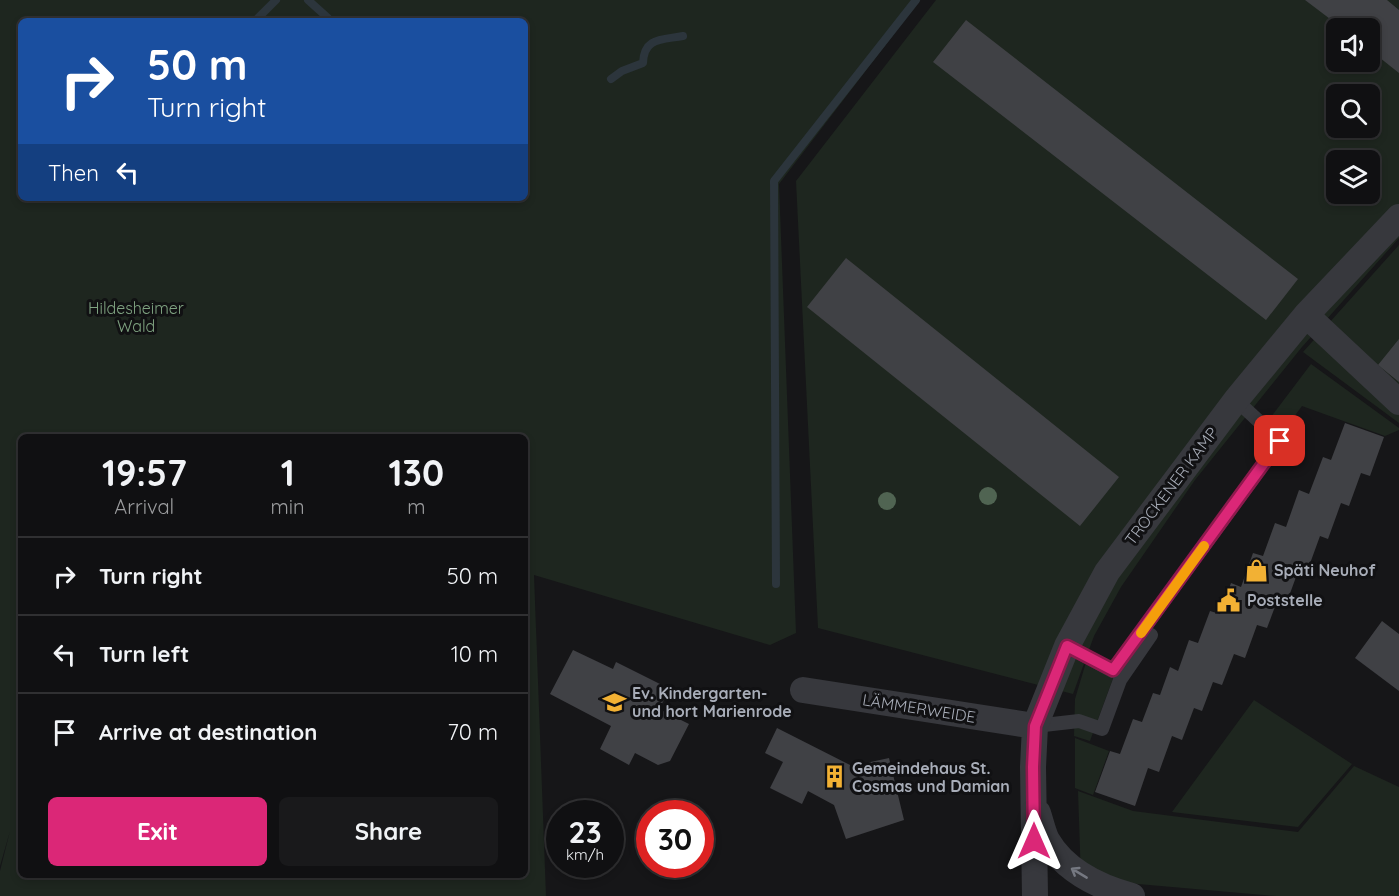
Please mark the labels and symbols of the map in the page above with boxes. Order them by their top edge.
park label: Hildesheimer Wald [88,298,184,336]
pin [1254,415,1305,466]
street label: TROCKENER KAMP [1120,423,1222,549]
shop icon: Späti Neuhof [1243,557,1269,583]
place label: Späti Neuhof [1274,560,1375,580]
public building icon: Poststelle [1216,587,1242,613]
place label: Poststelle [1247,590,1323,610]
place label: Ev. Kindergarten- und hort Marienrode [632,683,792,721]
school or university icon: Ev. Kindergarten- und hort Marienrode [601,689,627,715]
street label: LÄMMERWEIDE [861,689,977,727]
place label: Gemeindehaus St. Cosmas und Damian [852,758,1010,796]
building icon: Gemeindehaus St. Cosmas und Damian [821,764,847,790]
speed limit sign: 30 [636,800,714,878]
position arrow [1002,809,1066,873]
one-way arrow [1071,867,1088,879]

